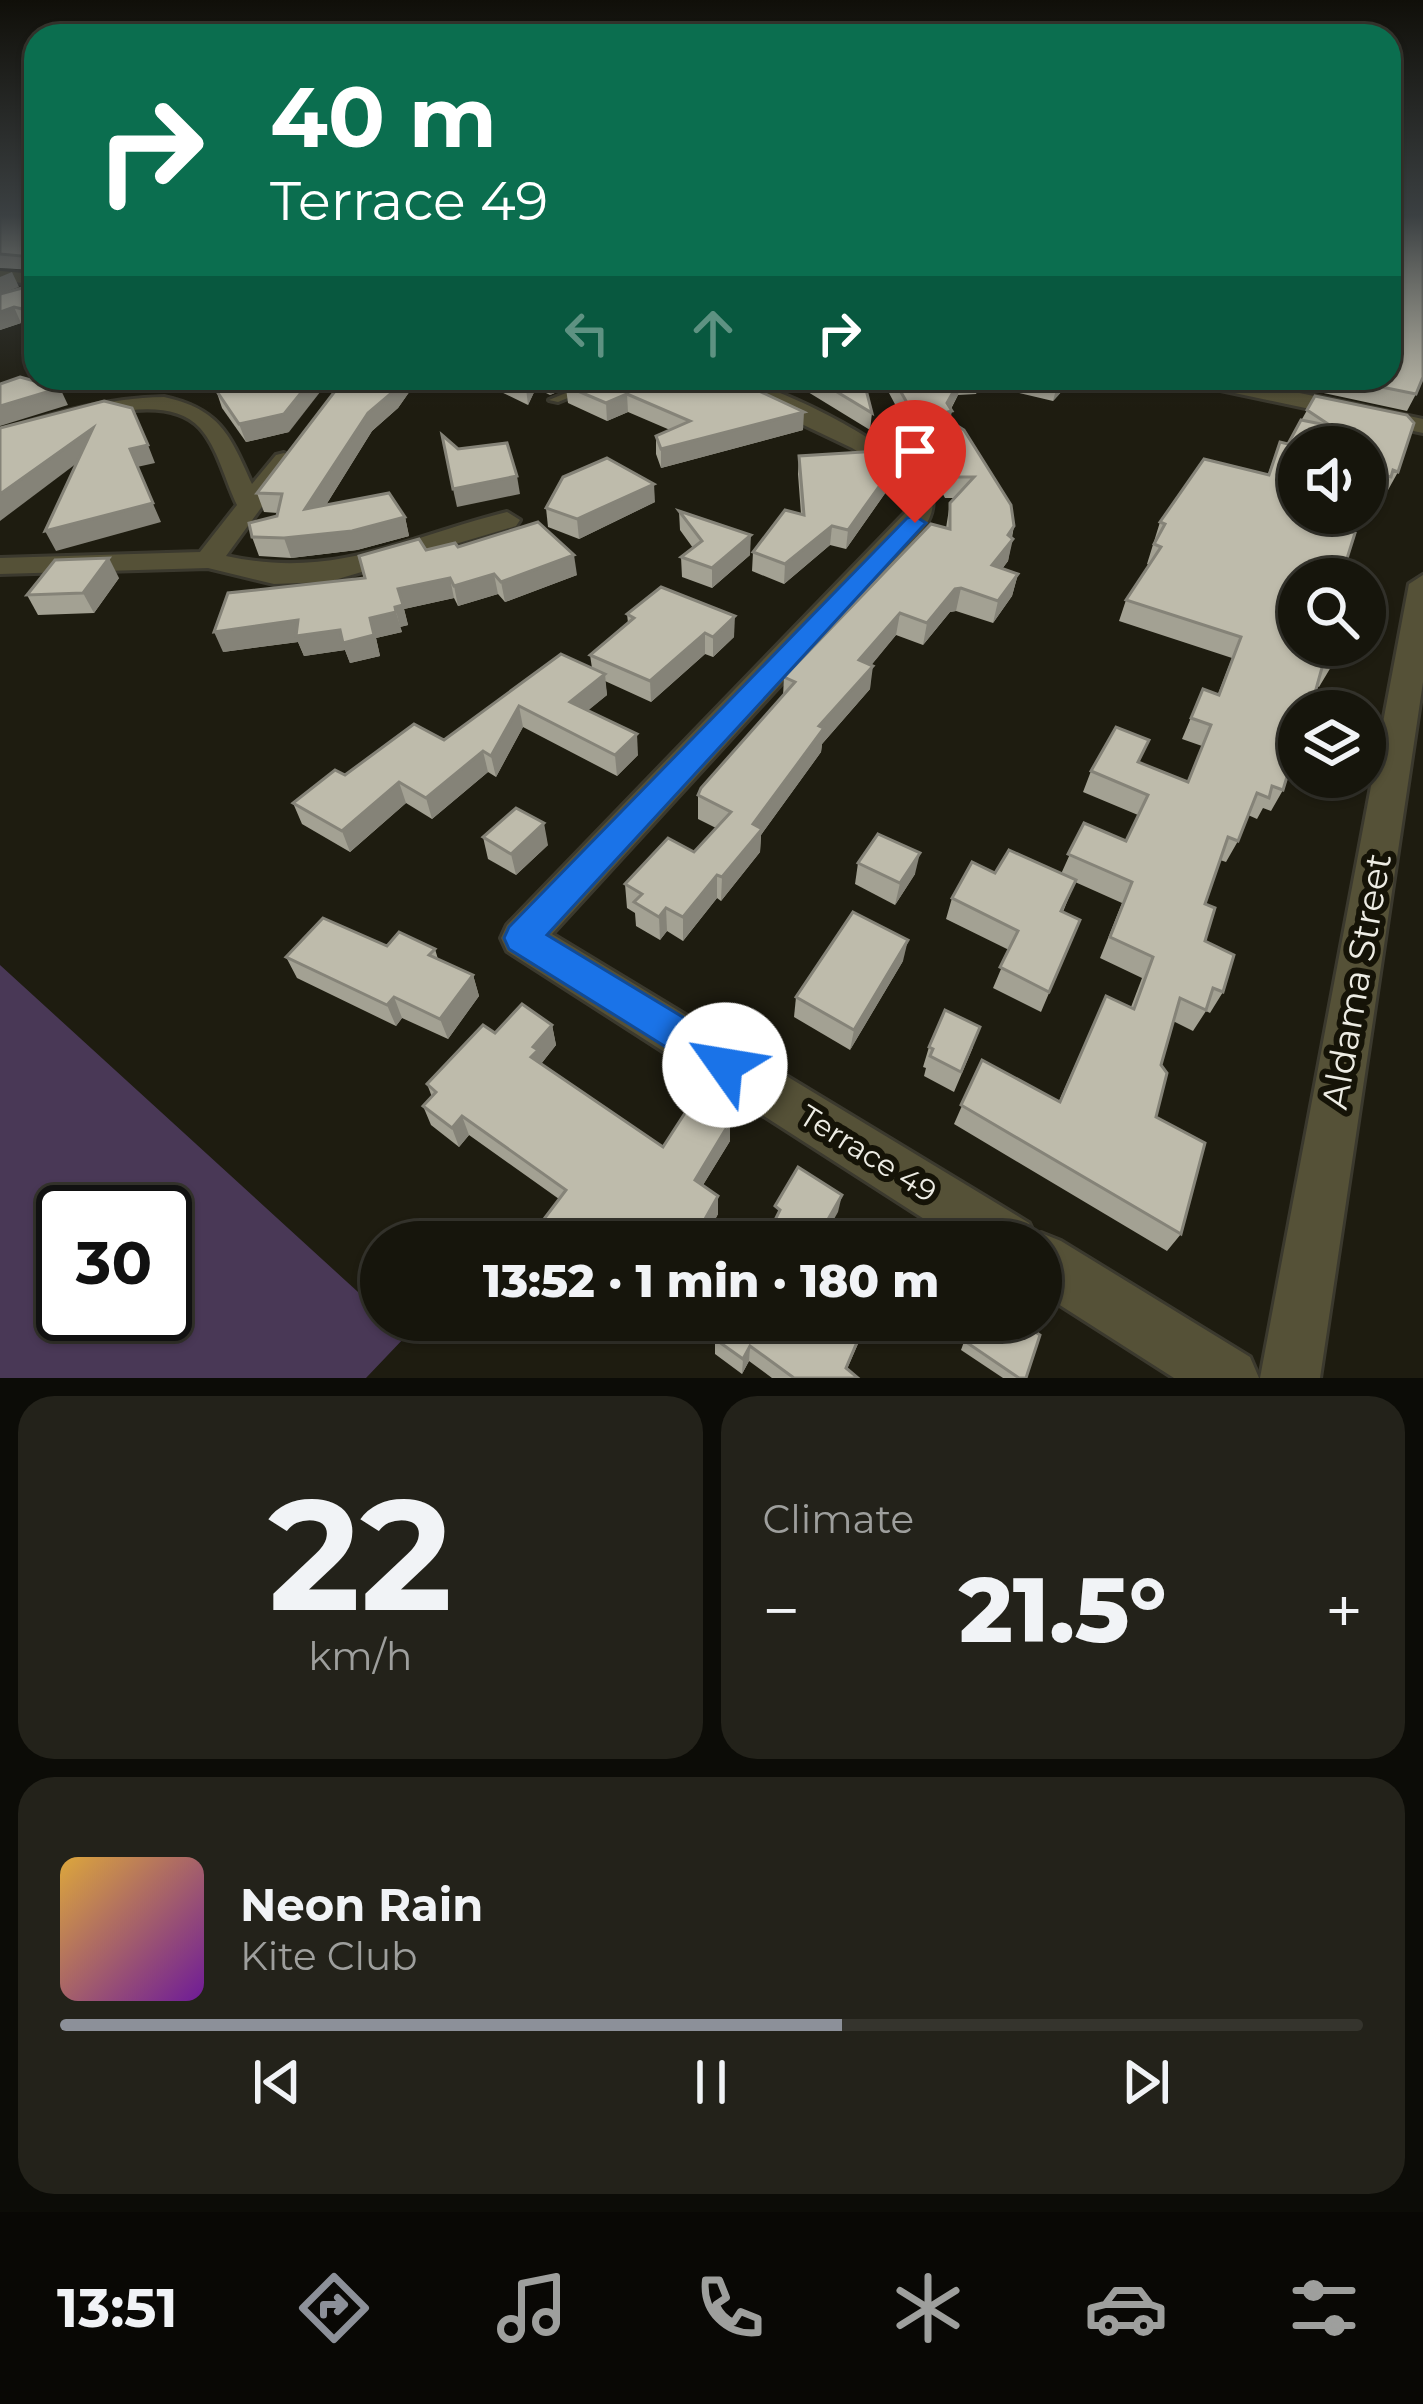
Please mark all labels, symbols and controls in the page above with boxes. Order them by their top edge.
text: 40 m [270,66,497,168]
icon: right [72,72,228,228]
text: Terrace 49 [270,168,548,234]
icon: left [554,300,620,366]
icon: ahead [680,300,746,366]
icon: right [806,300,872,366]
pin [864,400,966,523]
icon: arrive [882,418,948,484]
map controls [1278,426,1386,798]
button: sound [1278,426,1386,534]
button: search [1278,558,1386,666]
button: layers [1278,690,1386,798]
street label: Aldama Street [1312,850,1400,1112]
position arrow [662,1002,788,1128]
street label: Terrace 49 [793,1097,944,1210]
speed limit sign: 30 [36,1185,192,1341]
text: 13:52 · 1 min · 180 m [483,1253,939,1308]
text: 22 [268,1459,452,1649]
text: Climate [763,1495,914,1543]
text: 21.5° [959,1555,1167,1665]
text: − [763,1570,800,1651]
text: + [1325,1570,1363,1651]
text: km/h [308,1632,412,1680]
text: Neon Rain [240,1877,483,1932]
text: Kite Club [240,1932,418,1980]
icon: previous [244,2049,310,2115]
icon: pause [678,2049,744,2115]
icon: next [1113,2049,1179,2115]
icon: directions [292,2266,376,2350]
icon: music [490,2266,574,2350]
icon: phone [688,2266,772,2350]
icon: climate [886,2266,970,2350]
icon: car [1084,2266,1168,2350]
icon: filters [1282,2266,1366,2350]
text: 13:51 [57,2275,178,2341]

